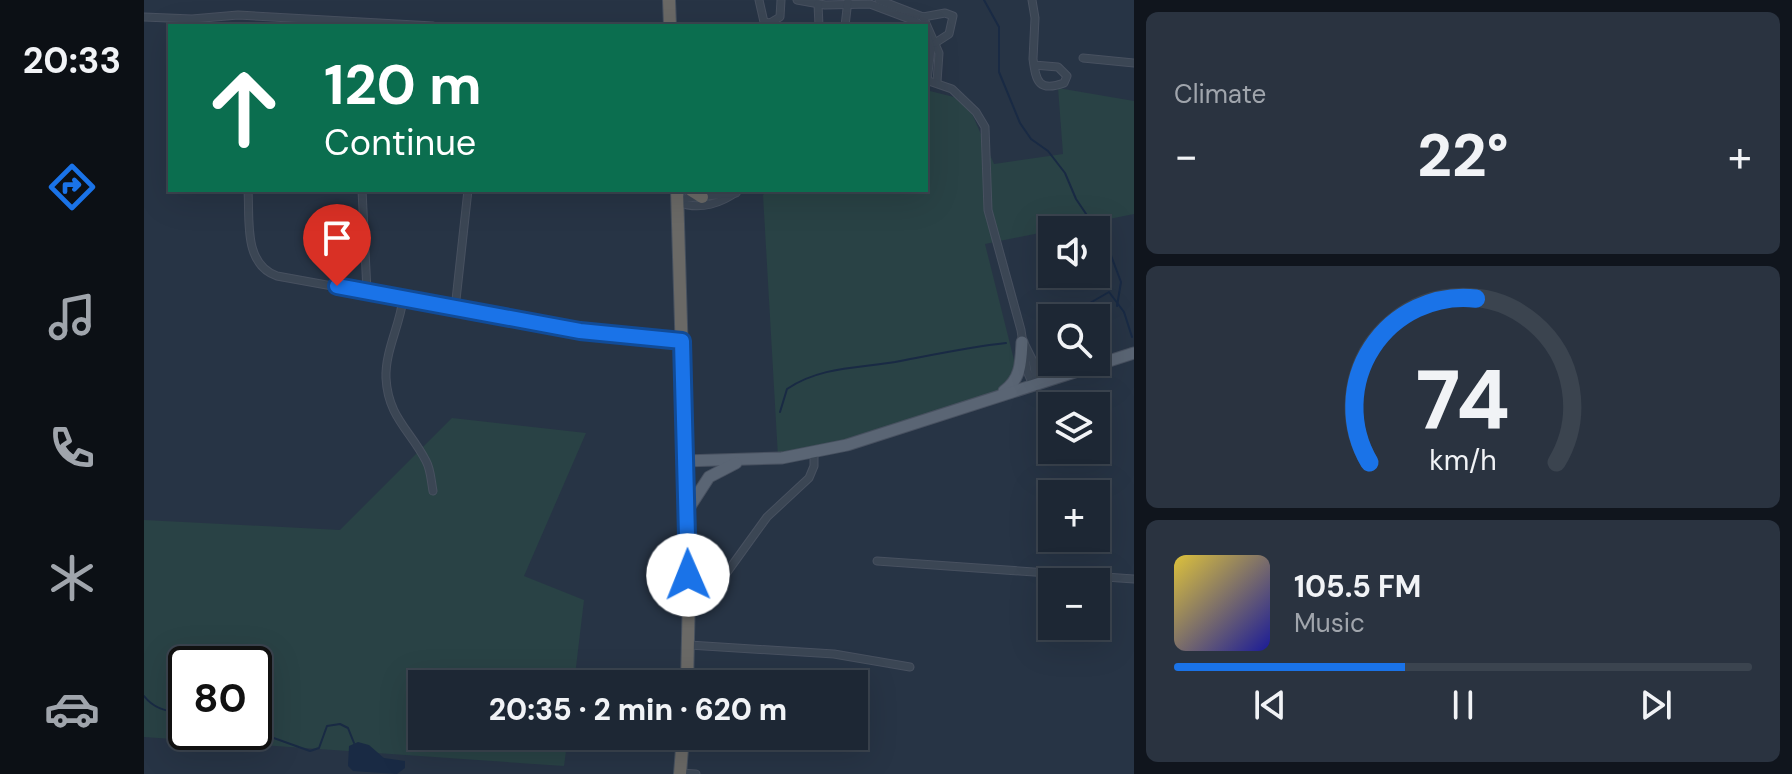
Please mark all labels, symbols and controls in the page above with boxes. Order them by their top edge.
text: 20:33 [23,37,121,84]
text: 120 m [324,48,482,121]
icon: ahead [192,56,296,160]
text: Climate [1174,77,1266,111]
text: 22° [1417,116,1509,195]
text: Continue [324,119,476,166]
text: − [1174,127,1198,185]
text: + [1728,127,1752,185]
icon: directions [44,159,100,215]
pin [303,204,371,286]
icon: arrive [315,216,359,260]
map controls [1038,216,1110,640]
button: sound [1038,216,1110,288]
icon: music [44,289,100,345]
button: search [1038,304,1110,376]
text: 74 [1416,346,1510,455]
button: layers [1038,392,1110,464]
icon: phone [44,420,100,476]
text: km/h [1429,442,1497,479]
button: + [1038,480,1110,552]
position arrow [646,533,730,617]
icon: climate [44,550,100,606]
text: 105.5 FM [1294,567,1421,606]
button: − [1038,568,1110,640]
text: Music [1294,606,1365,640]
speed limit sign: 80 [168,646,272,750]
icon: car [44,681,100,737]
icon: previous [1248,683,1292,727]
icon: pause [1441,683,1485,727]
icon: next [1634,683,1678,727]
text: 20:35 · 2 min · 620 m [489,690,787,729]

